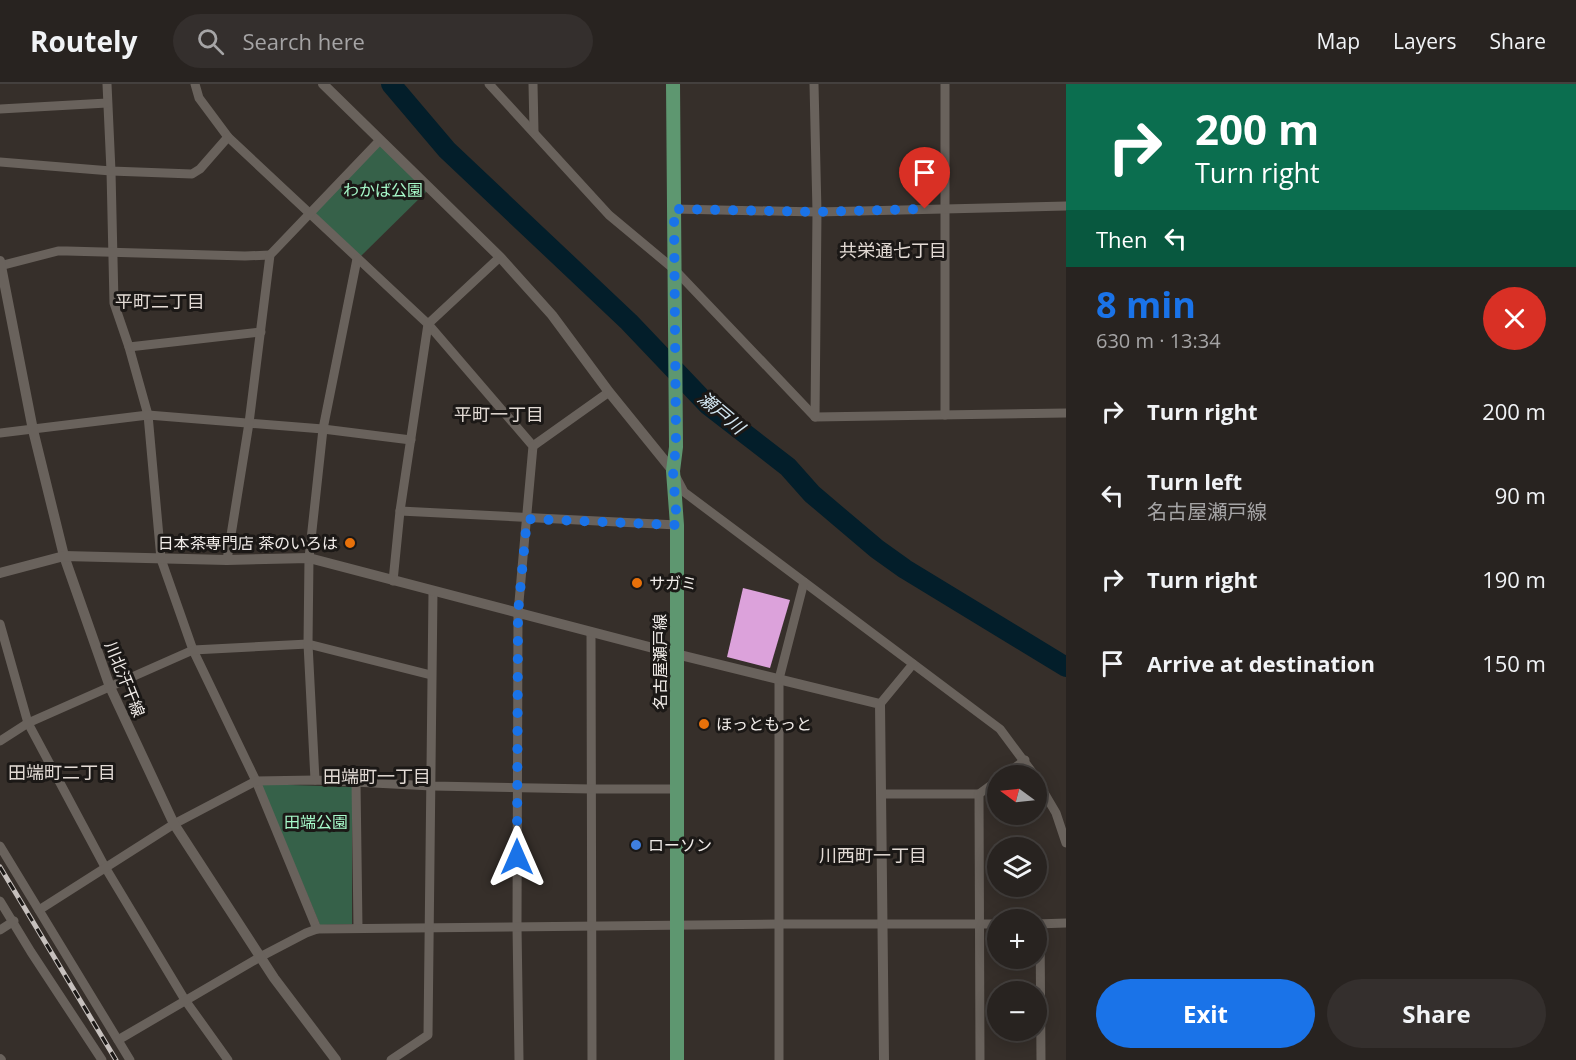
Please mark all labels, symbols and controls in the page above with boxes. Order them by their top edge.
search box [173,14,593,68]
text: Routely [30,22,137,60]
icon: search [194,25,227,58]
text: Search here [242,26,365,56]
text: Map [1317,27,1360,55]
text: Layers [1393,27,1457,55]
text: Share [1490,27,1546,55]
text: 200 m [1195,100,1319,157]
icon: right [1096,108,1174,186]
pin [899,147,950,209]
text: Turn right [1195,154,1320,191]
icon: arrive [908,156,941,189]
park label: わかば公園 [343,179,423,201]
icon: left [1159,222,1192,255]
text: Then [1096,224,1147,254]
district label: 共栄通七丁目 [839,238,947,262]
text: 8 min [1096,280,1196,329]
button: close [1483,287,1546,350]
district label: 平町二丁目 [115,289,205,313]
text: 630 m · 13:34 [1096,327,1221,354]
water label: 瀬戸川 [693,386,752,440]
icon: right [1096,395,1129,428]
text: Turn right [1147,396,1258,426]
text: 200 m [1482,396,1546,426]
district label: 平町一丁目 [454,402,544,426]
text: Turn left [1147,466,1242,496]
icon: left [1096,479,1129,512]
text: 90 m [1495,480,1546,510]
text: 名古屋瀬戸線 [1147,498,1267,525]
place label: 日本茶専門店 茶のいろは [158,532,338,554]
marker: 日本茶専門店 茶のいろは [343,536,357,550]
icon: right [1096,563,1129,596]
text: Turn right [1147,564,1258,594]
text: 190 m [1482,564,1546,594]
place label: サガミ [649,572,697,594]
marker: サガミ [630,576,644,590]
street label: 名古屋瀬戸線 [649,614,671,710]
street label: 川北汗干線 [100,638,150,720]
icon: arrive [1096,647,1129,680]
text: Arrive at destination [1147,648,1375,678]
text: 150 m [1482,648,1546,678]
place label: ほっともっと [716,713,812,735]
marker: ほっともっと [697,717,711,731]
district label: 田端町二丁目 [8,760,116,784]
district label: 田端町一丁目 [323,764,431,788]
north arrow [987,765,1047,825]
map controls [987,765,1047,1041]
park label: 田端公園 [284,811,348,833]
position arrow [485,825,549,889]
place label: ローソン [648,834,712,856]
button: layers [987,837,1047,897]
marker: ローソン [629,838,643,852]
district label: 川西町一丁目 [819,843,927,867]
button: + [987,909,1047,969]
button: Exit [1096,979,1315,1048]
button: Share [1327,979,1546,1048]
button: − [987,981,1047,1041]

